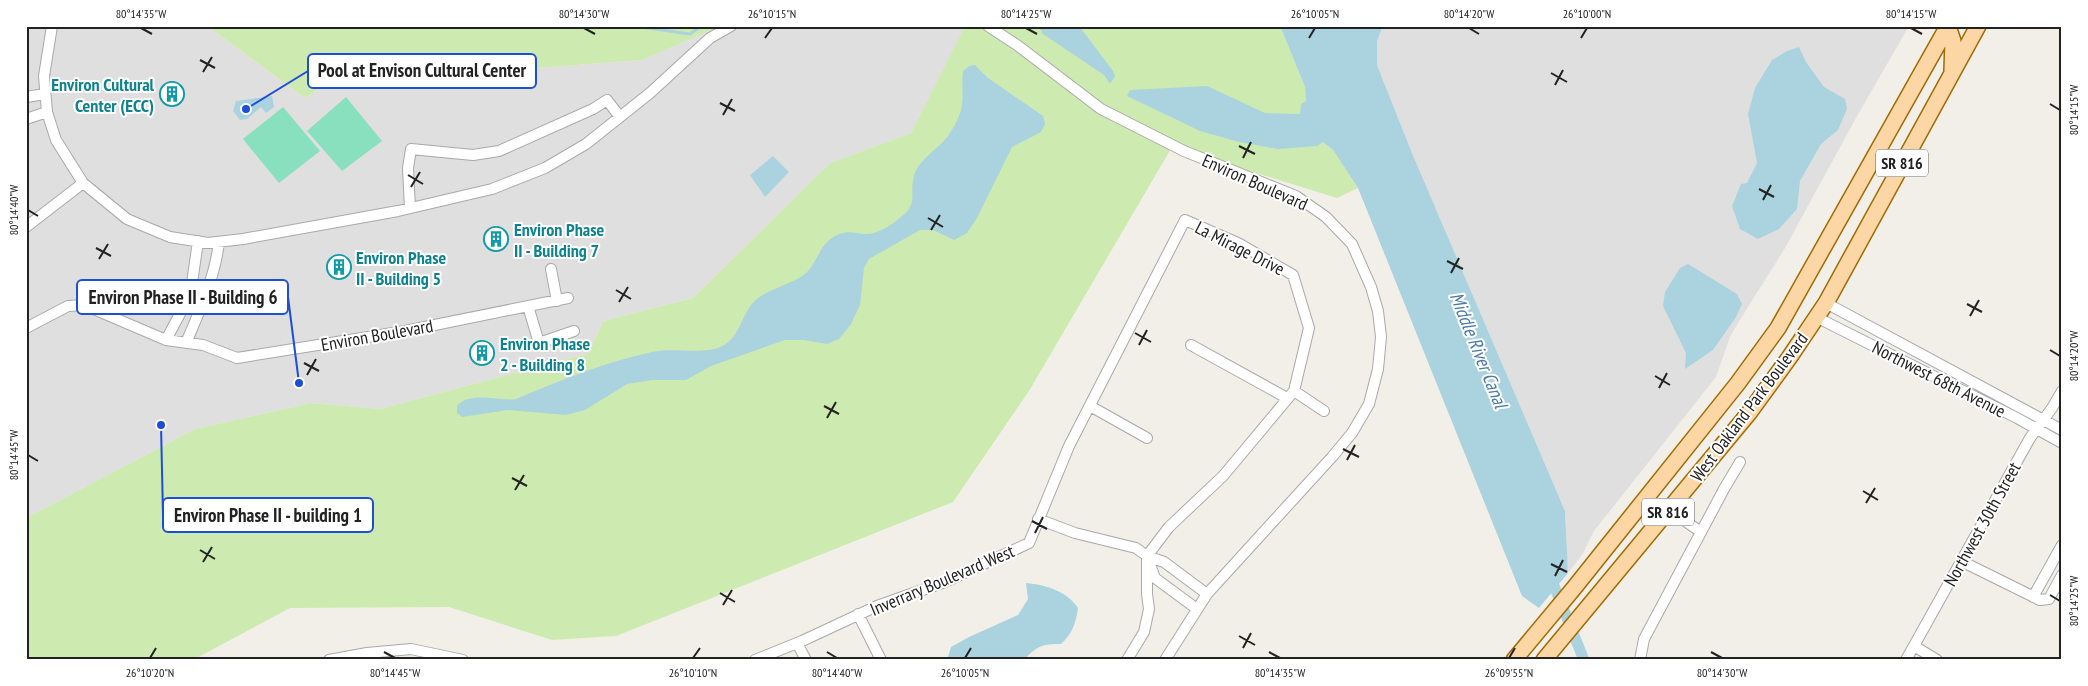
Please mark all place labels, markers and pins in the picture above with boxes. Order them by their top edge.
callout: Pool at Envison Cultural Center [308,54,536,88]
place label: Environ Cultural Center (ECC) [51,73,155,117]
building icon: Environ Cultural Center (ECC) [159,81,185,107]
place label: Environ Phase II - Building 7 [514,218,605,262]
building icon: Environ Phase II - Building 7 [483,226,509,252]
place label: Environ Phase II - Building 5 [356,246,447,290]
building icon: Environ Phase II - Building 5 [326,254,352,280]
callout: Environ Phase II - Building 6 [77,280,288,314]
place label: Environ Phase 2 - Building 8 [500,332,591,376]
building icon: Environ Phase 2 - Building 8 [469,340,495,366]
callout: Environ Phase II - building 1 [163,498,373,532]

